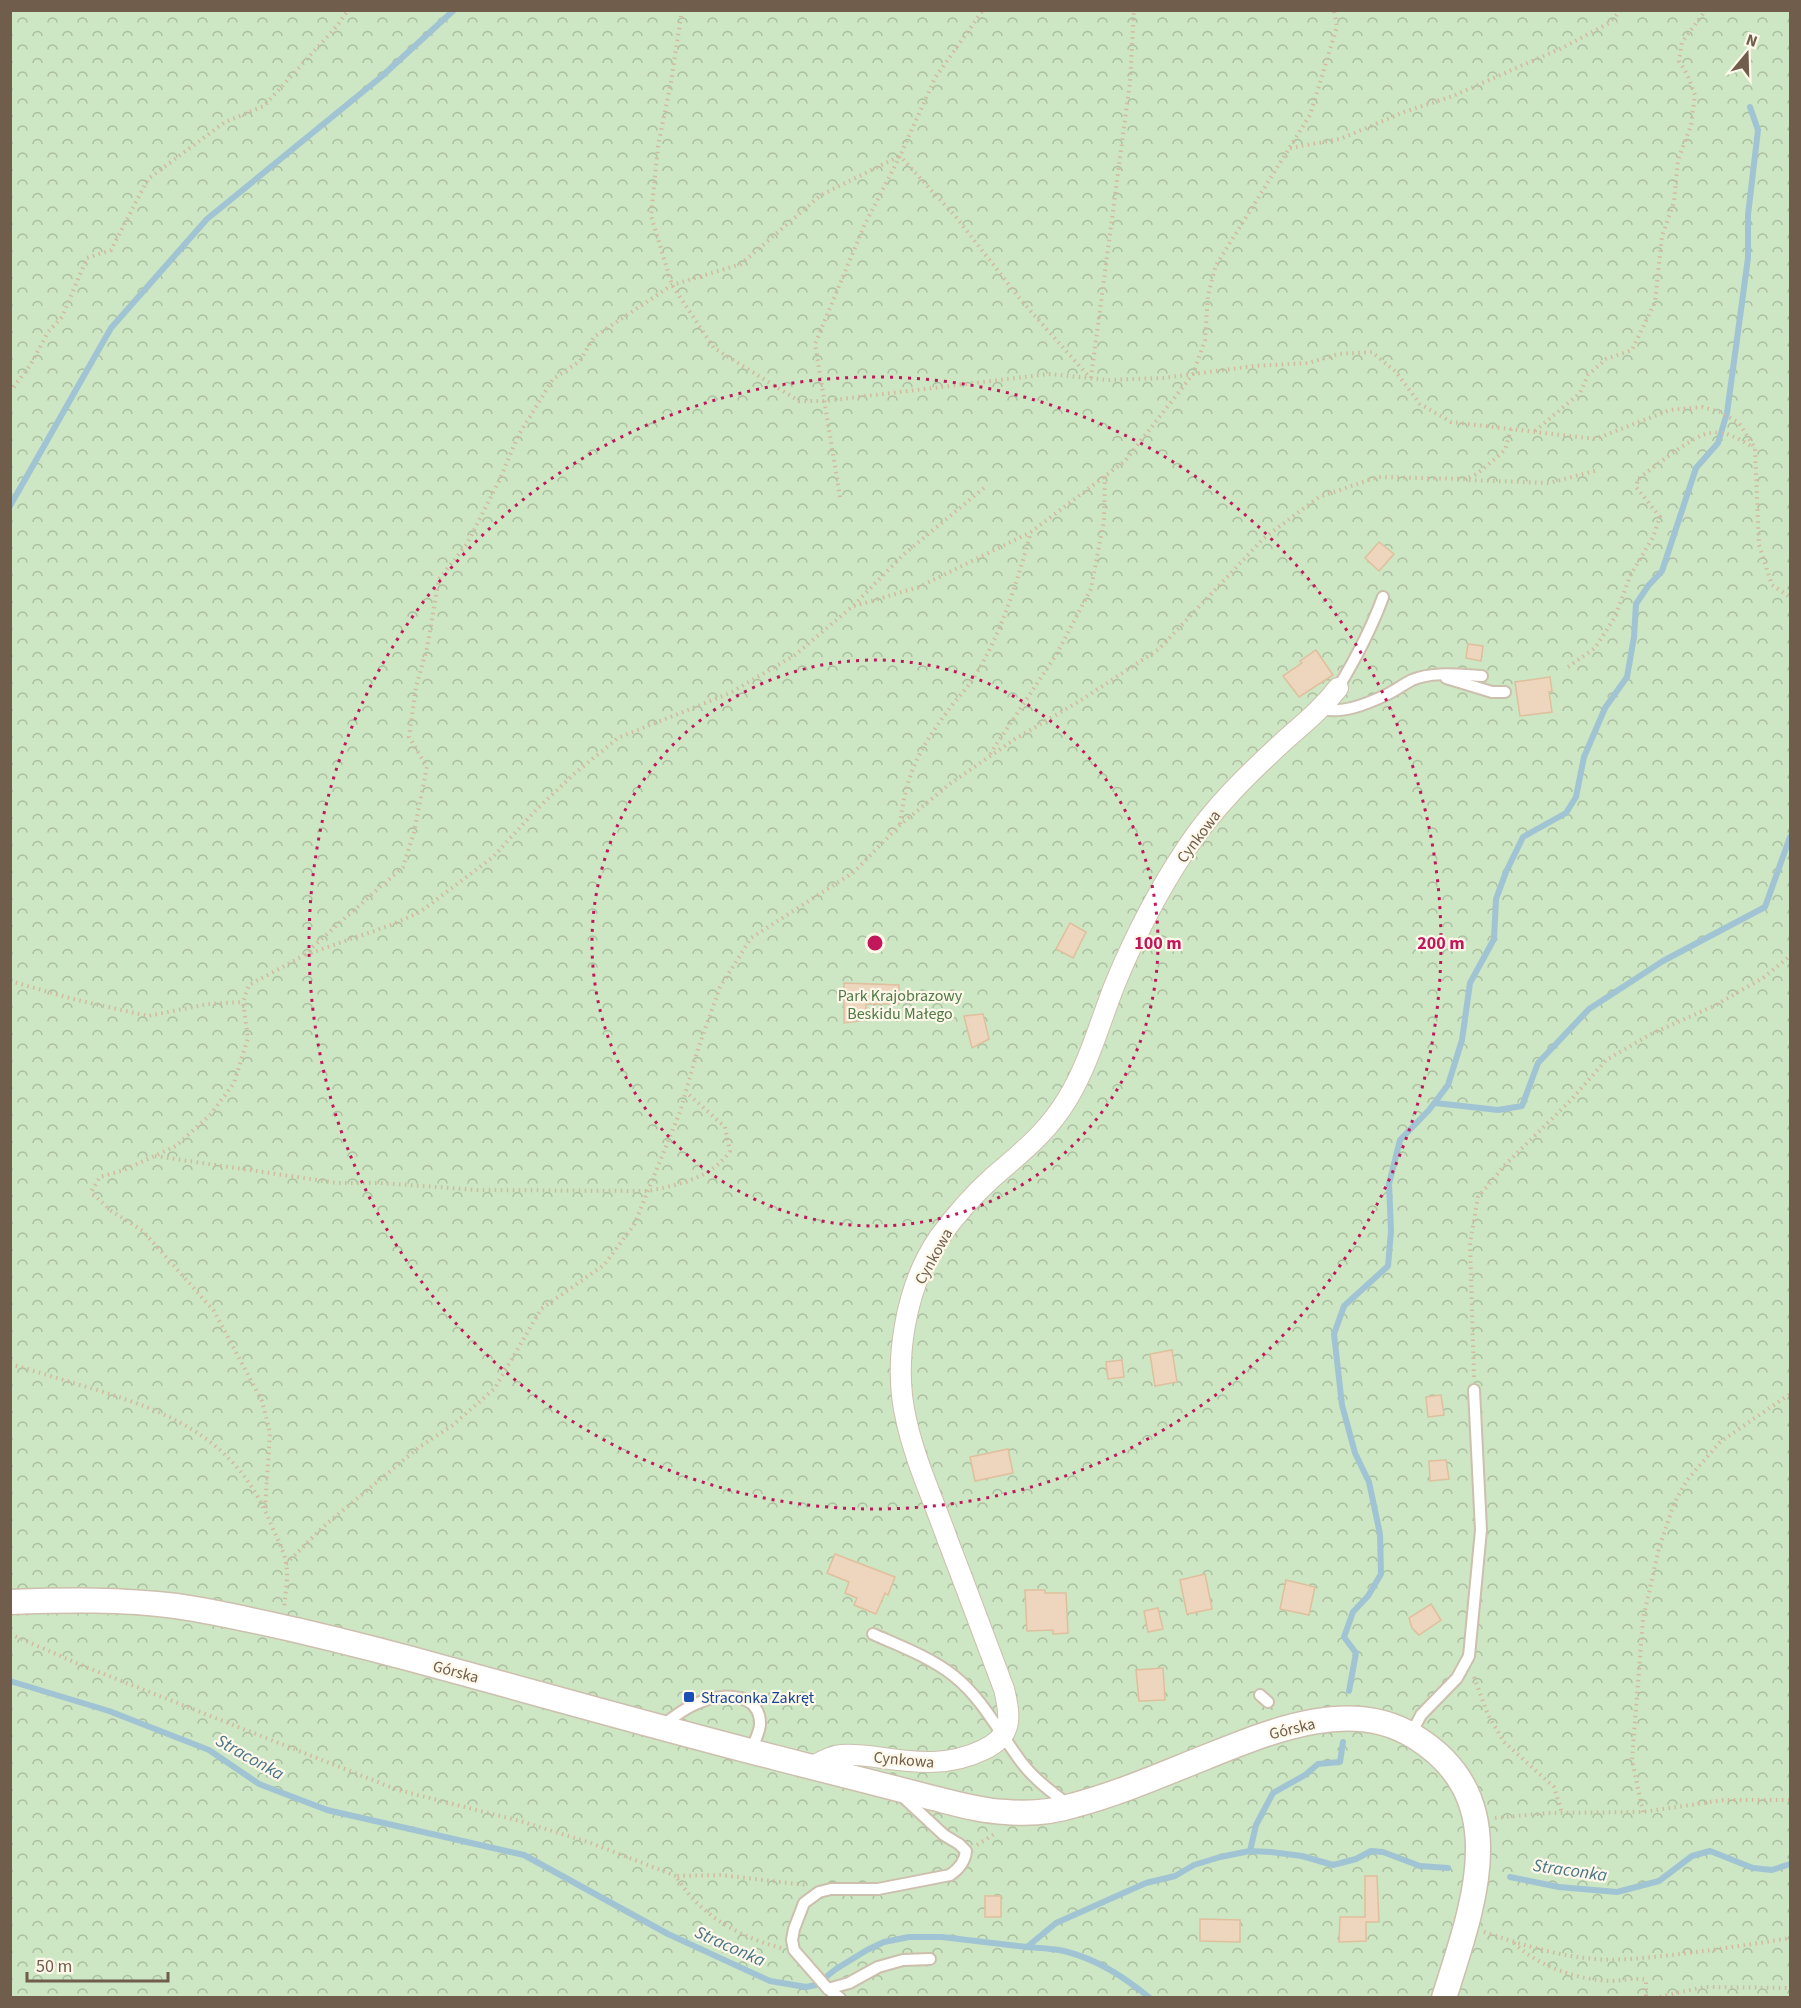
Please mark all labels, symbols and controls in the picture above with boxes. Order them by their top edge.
north arrow [1717,24,1777,84]
text: N [1743,29,1760,53]
street label: Cynkowa [1172,806,1226,867]
text: 100 m [1134,931,1182,956]
text: 200 m [1417,931,1465,956]
centre of rings [865,933,885,953]
park label: Park Krajobrazowy Beskidu Małego [838,985,963,1025]
street label: Cynkowa [910,1225,958,1288]
street label: Górska [430,1655,481,1689]
place label: Straconka Zakręt [701,1687,815,1709]
marker: Straconka Zakręt [682,1690,696,1704]
street label: Górska [1267,1713,1318,1745]
water label: Straconka [211,1728,289,1787]
street label: Cynkowa [873,1746,935,1774]
water label: Straconka [1531,1853,1609,1888]
water label: Straconka [691,1920,769,1973]
scale bar [27,1945,168,1983]
text: 50 m [36,1954,72,1979]

